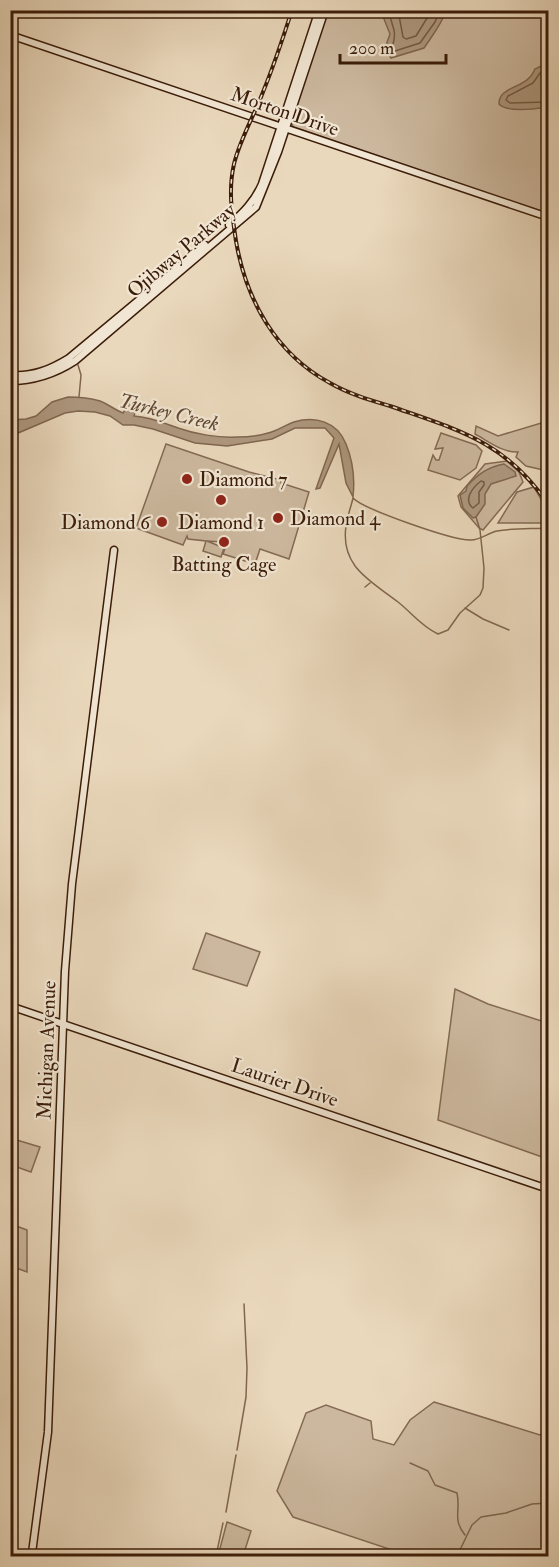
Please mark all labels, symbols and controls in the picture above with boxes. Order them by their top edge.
scale bar [340,27,446,65]
text: 200 m [349,37,394,60]
street label: Morton Drive [228,81,342,142]
street label: Ojibway Parkway [122,197,242,303]
water label: Turkey Creek [116,387,222,438]
place label: Diamond 7 [199,467,287,492]
marker: Diamond 7 [180,472,194,486]
marker: Diamond 1 [214,493,228,507]
place label: Diamond 4 [290,506,381,531]
place label: Diamond 6 [61,510,151,535]
place label: Diamond 1 [178,510,264,535]
marker: Diamond 4 [271,511,285,525]
marker: Diamond 6 [155,515,169,529]
marker: Batting Cage [217,535,231,549]
place label: Batting Cage [172,552,276,577]
street label: Michigan Avenue [32,980,61,1120]
street label: Laurier Drive [228,1052,342,1112]

